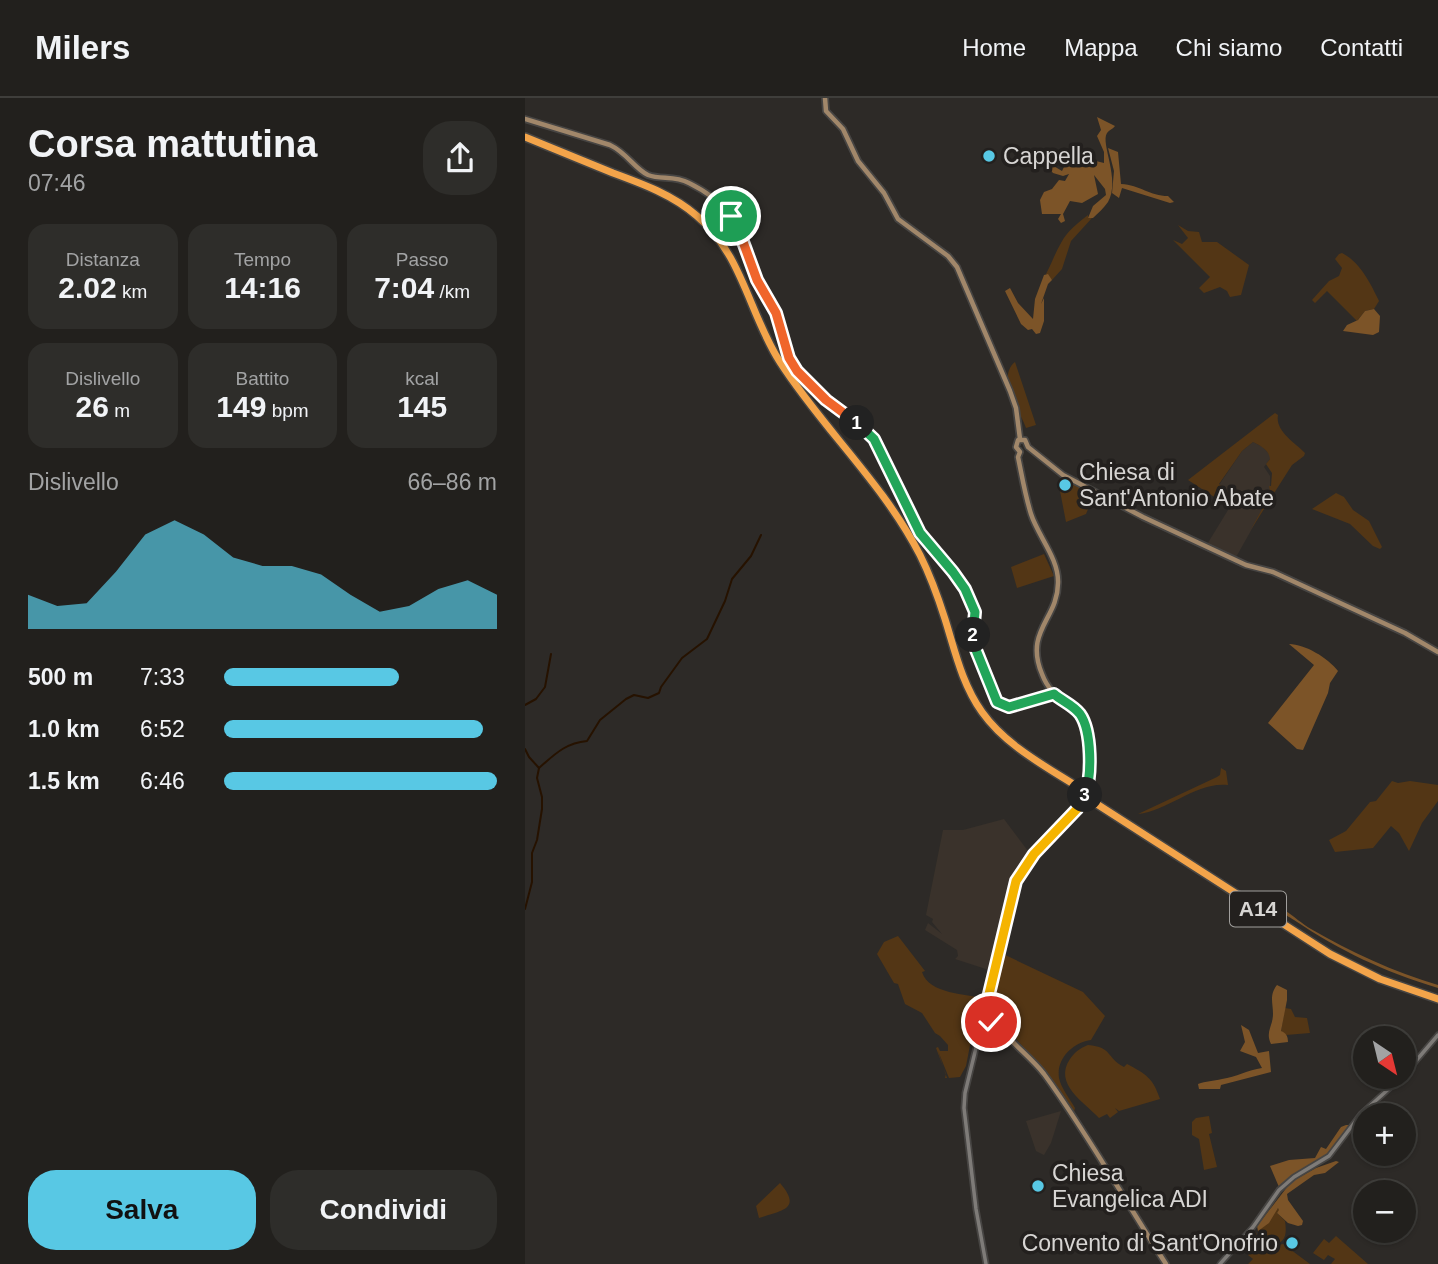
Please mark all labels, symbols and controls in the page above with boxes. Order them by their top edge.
text: Milers [35,29,130,66]
text: Home [962,34,1026,61]
text: Mappa [1064,34,1138,61]
text: Chi siamo [1176,34,1282,61]
text: Contatti [1320,34,1403,61]
button: share [423,121,497,195]
text: Corsa mattutina [28,123,317,165]
place label: Cappella [1003,143,1094,169]
marker: Cappella [981,148,997,164]
text: 07:46 [28,170,86,196]
pin [701,186,761,246]
icon: arrive [712,197,750,235]
text: Distanza [66,249,140,270]
text: Tempo [234,249,291,270]
text: Passo [396,249,449,270]
text: 2.02 [58,271,117,304]
text: 14:16 [224,271,301,304]
text: 7:04 [374,271,434,304]
text: km [117,281,147,302]
text: /km [434,281,470,302]
text: Dislivello [65,368,140,389]
text: Battito [236,368,289,389]
text: kcal [405,368,439,389]
text: 26 [76,390,109,423]
text: 149 [216,390,266,423]
text: 145 [397,390,447,423]
text: m [109,400,130,421]
text: bpm [266,400,309,421]
pin: 1 [839,406,875,440]
text: 1 [851,412,862,433]
place label: Chiesa di Sant'Antonio Abate [1079,459,1274,511]
text: Dislivello [28,469,119,495]
text: 66–86 m [407,469,497,495]
marker: Chiesa di Sant'Antonio Abate [1057,477,1073,493]
pin: 2 [955,618,991,652]
text: 2 [967,624,978,645]
text: 500 m [28,664,93,690]
text: 7:33 [140,664,185,690]
text: 1.0 km [28,716,100,742]
text: 6:52 [140,716,185,742]
text: 1.5 km [28,768,100,794]
text: 6:46 [140,768,185,794]
pin: 3 [1067,778,1103,812]
text: 3 [1079,784,1090,805]
road number: A14 [1230,892,1286,926]
pin [961,992,1021,1052]
icon: check [972,1003,1010,1041]
north arrow [1353,1026,1416,1088]
map controls [1353,1026,1416,1243]
button: + [1353,1103,1416,1166]
place label: Chiesa Evangelica ADI [1052,1160,1208,1212]
button: Salva [28,1170,256,1250]
button: Condividi [270,1170,497,1250]
marker: Chiesa Evangelica ADI [1030,1178,1046,1194]
button: − [1353,1180,1416,1243]
place label: Convento di Sant'Onofrio [1022,1230,1278,1256]
marker: Convento di Sant'Onofrio [1284,1235,1300,1251]

